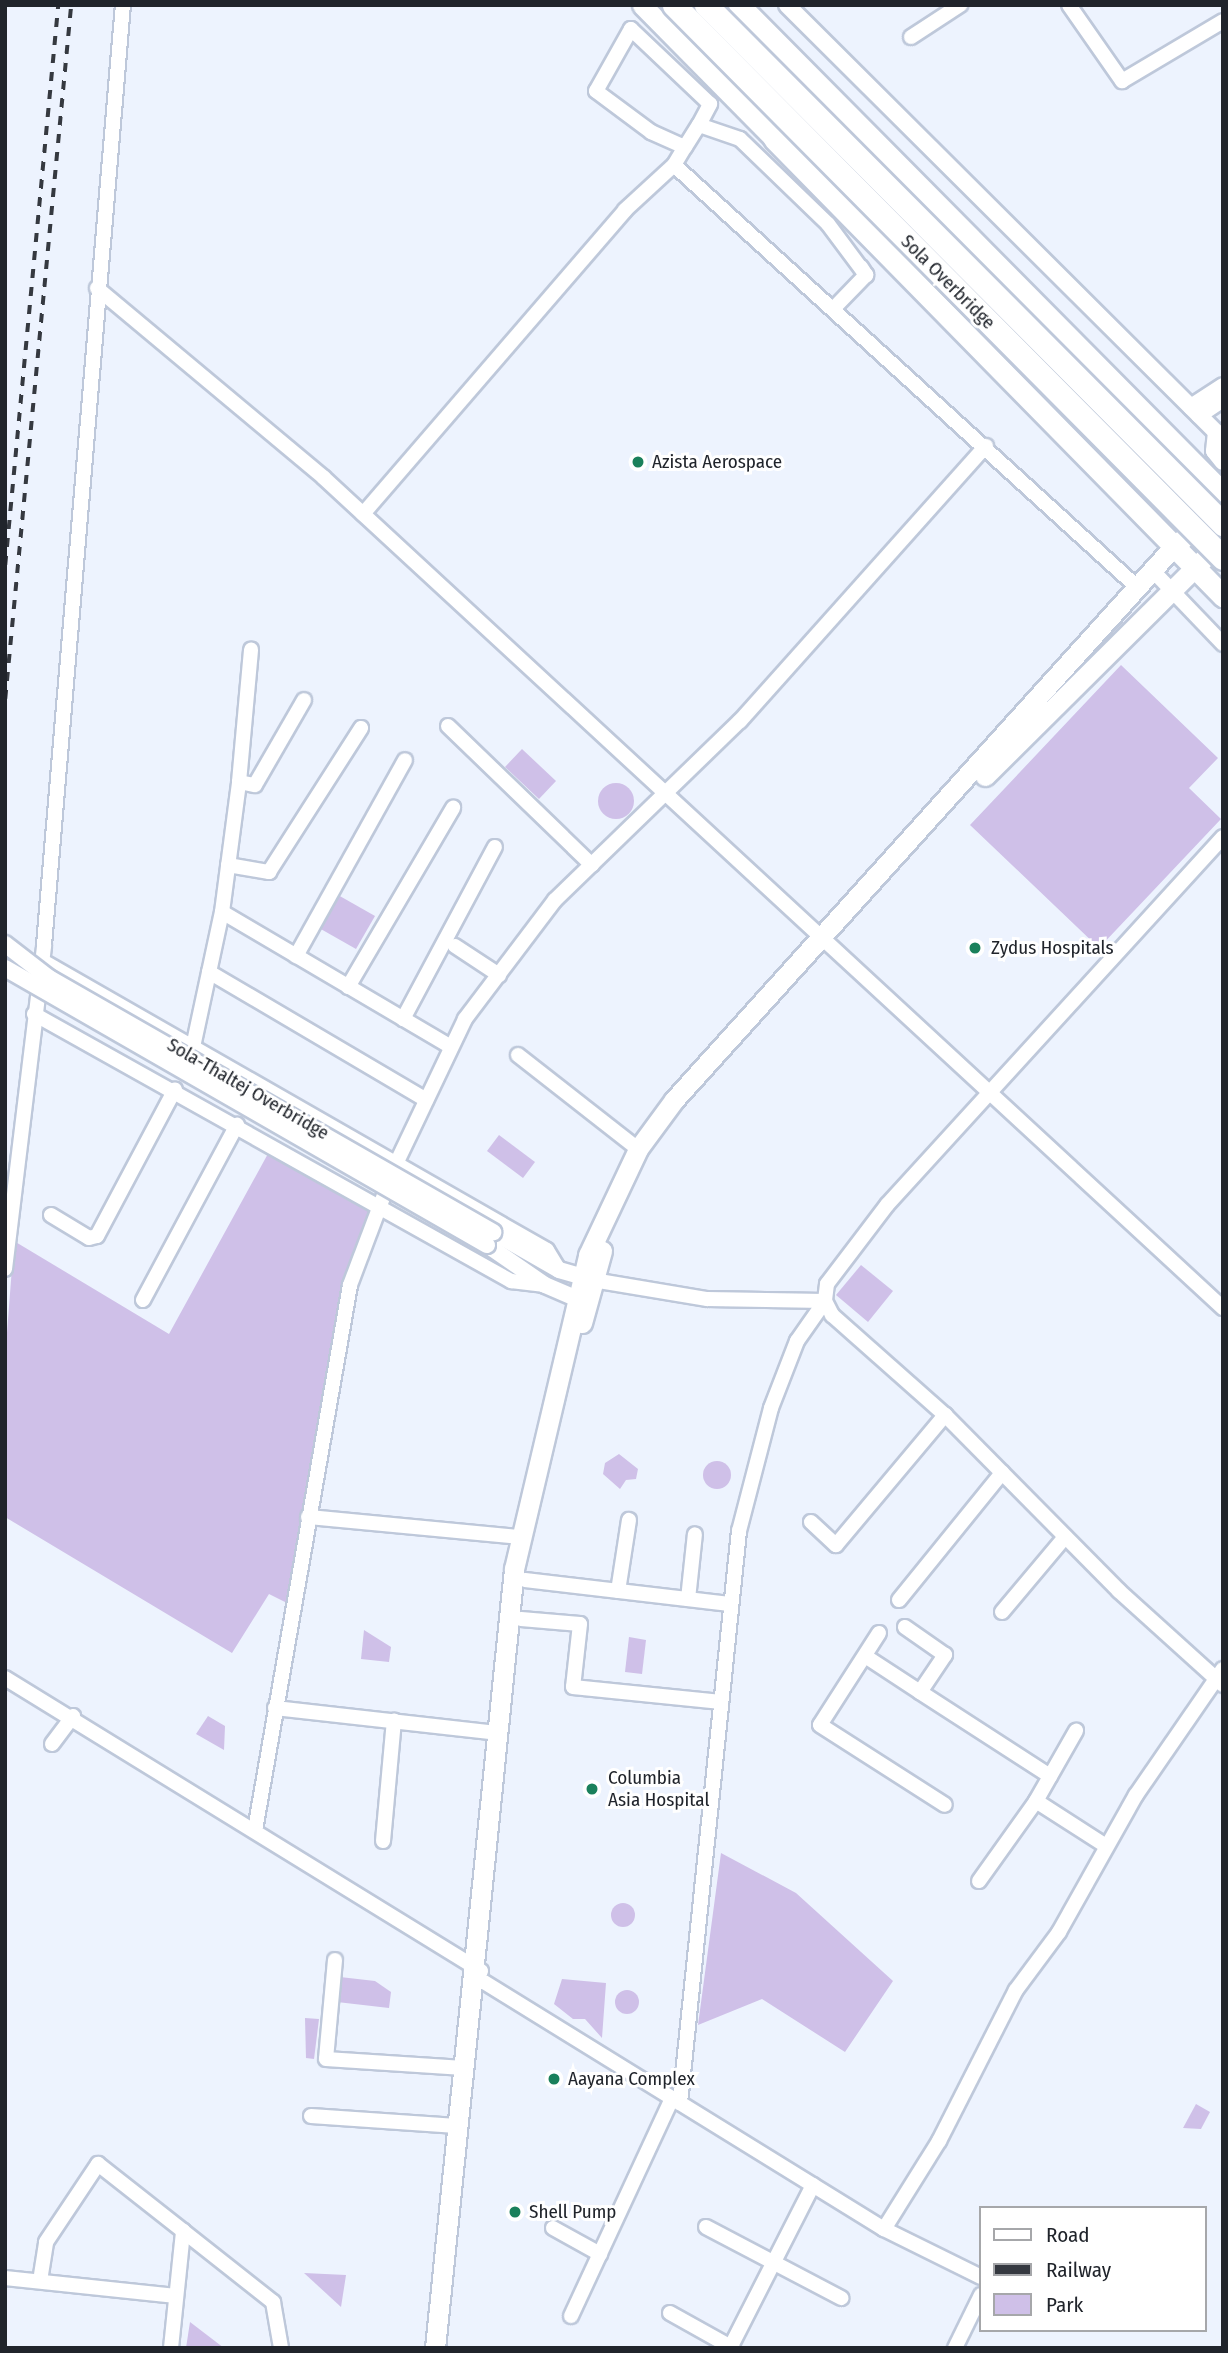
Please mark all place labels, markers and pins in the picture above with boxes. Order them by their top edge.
place label: Azista Aerospace [652,451,782,473]
marker: Azista Aerospace [630,454,646,470]
place label: Zydus Hospitals [991,937,1114,959]
marker: Zydus Hospitals [965,938,985,958]
place label: Columbia Asia Hospital [608,1767,709,1811]
marker: Columbia Asia Hospital [582,1779,602,1799]
place label: Aayana Complex [568,2068,695,2090]
marker: Aayana Complex [546,2071,562,2087]
place label: Shell Pump [529,2201,616,2223]
marker: Shell Pump [507,2204,523,2220]

